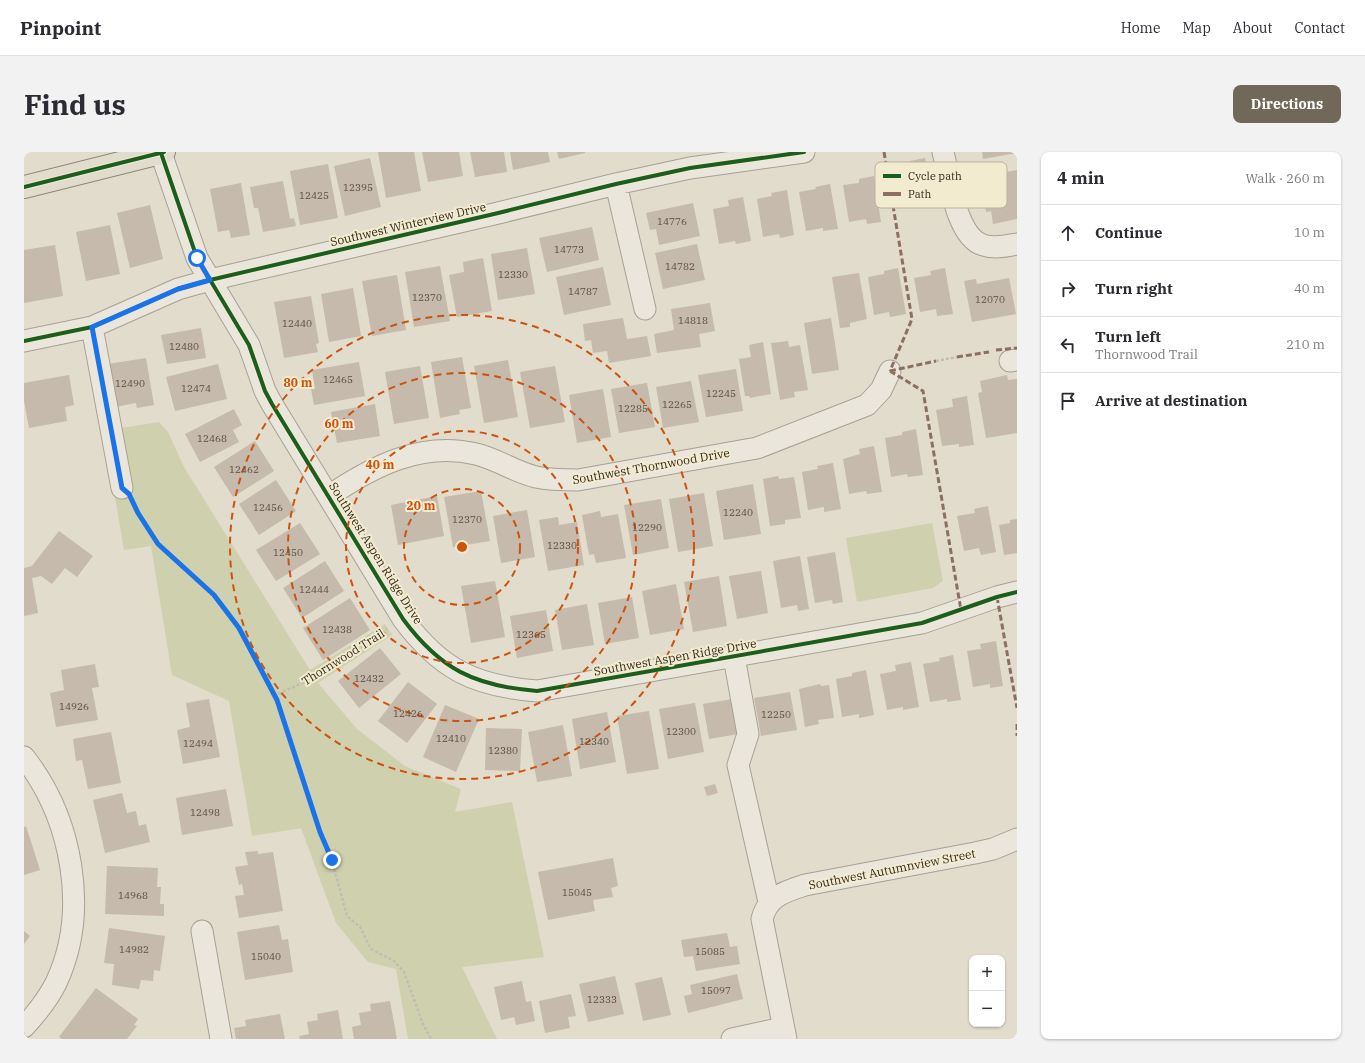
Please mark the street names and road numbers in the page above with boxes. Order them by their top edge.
street label: Southwest Winterview Drive [329,199,487,249]
street label: Southwest Thornwood Drive [571,445,731,487]
street label: Southwest Aspen Ridge Drive [326,479,426,627]
street label: Thornwood Trail [299,625,388,689]
street label: Southwest Aspen Ridge Drive [593,635,757,679]
street label: Southwest Autumnview Street [807,845,977,893]

